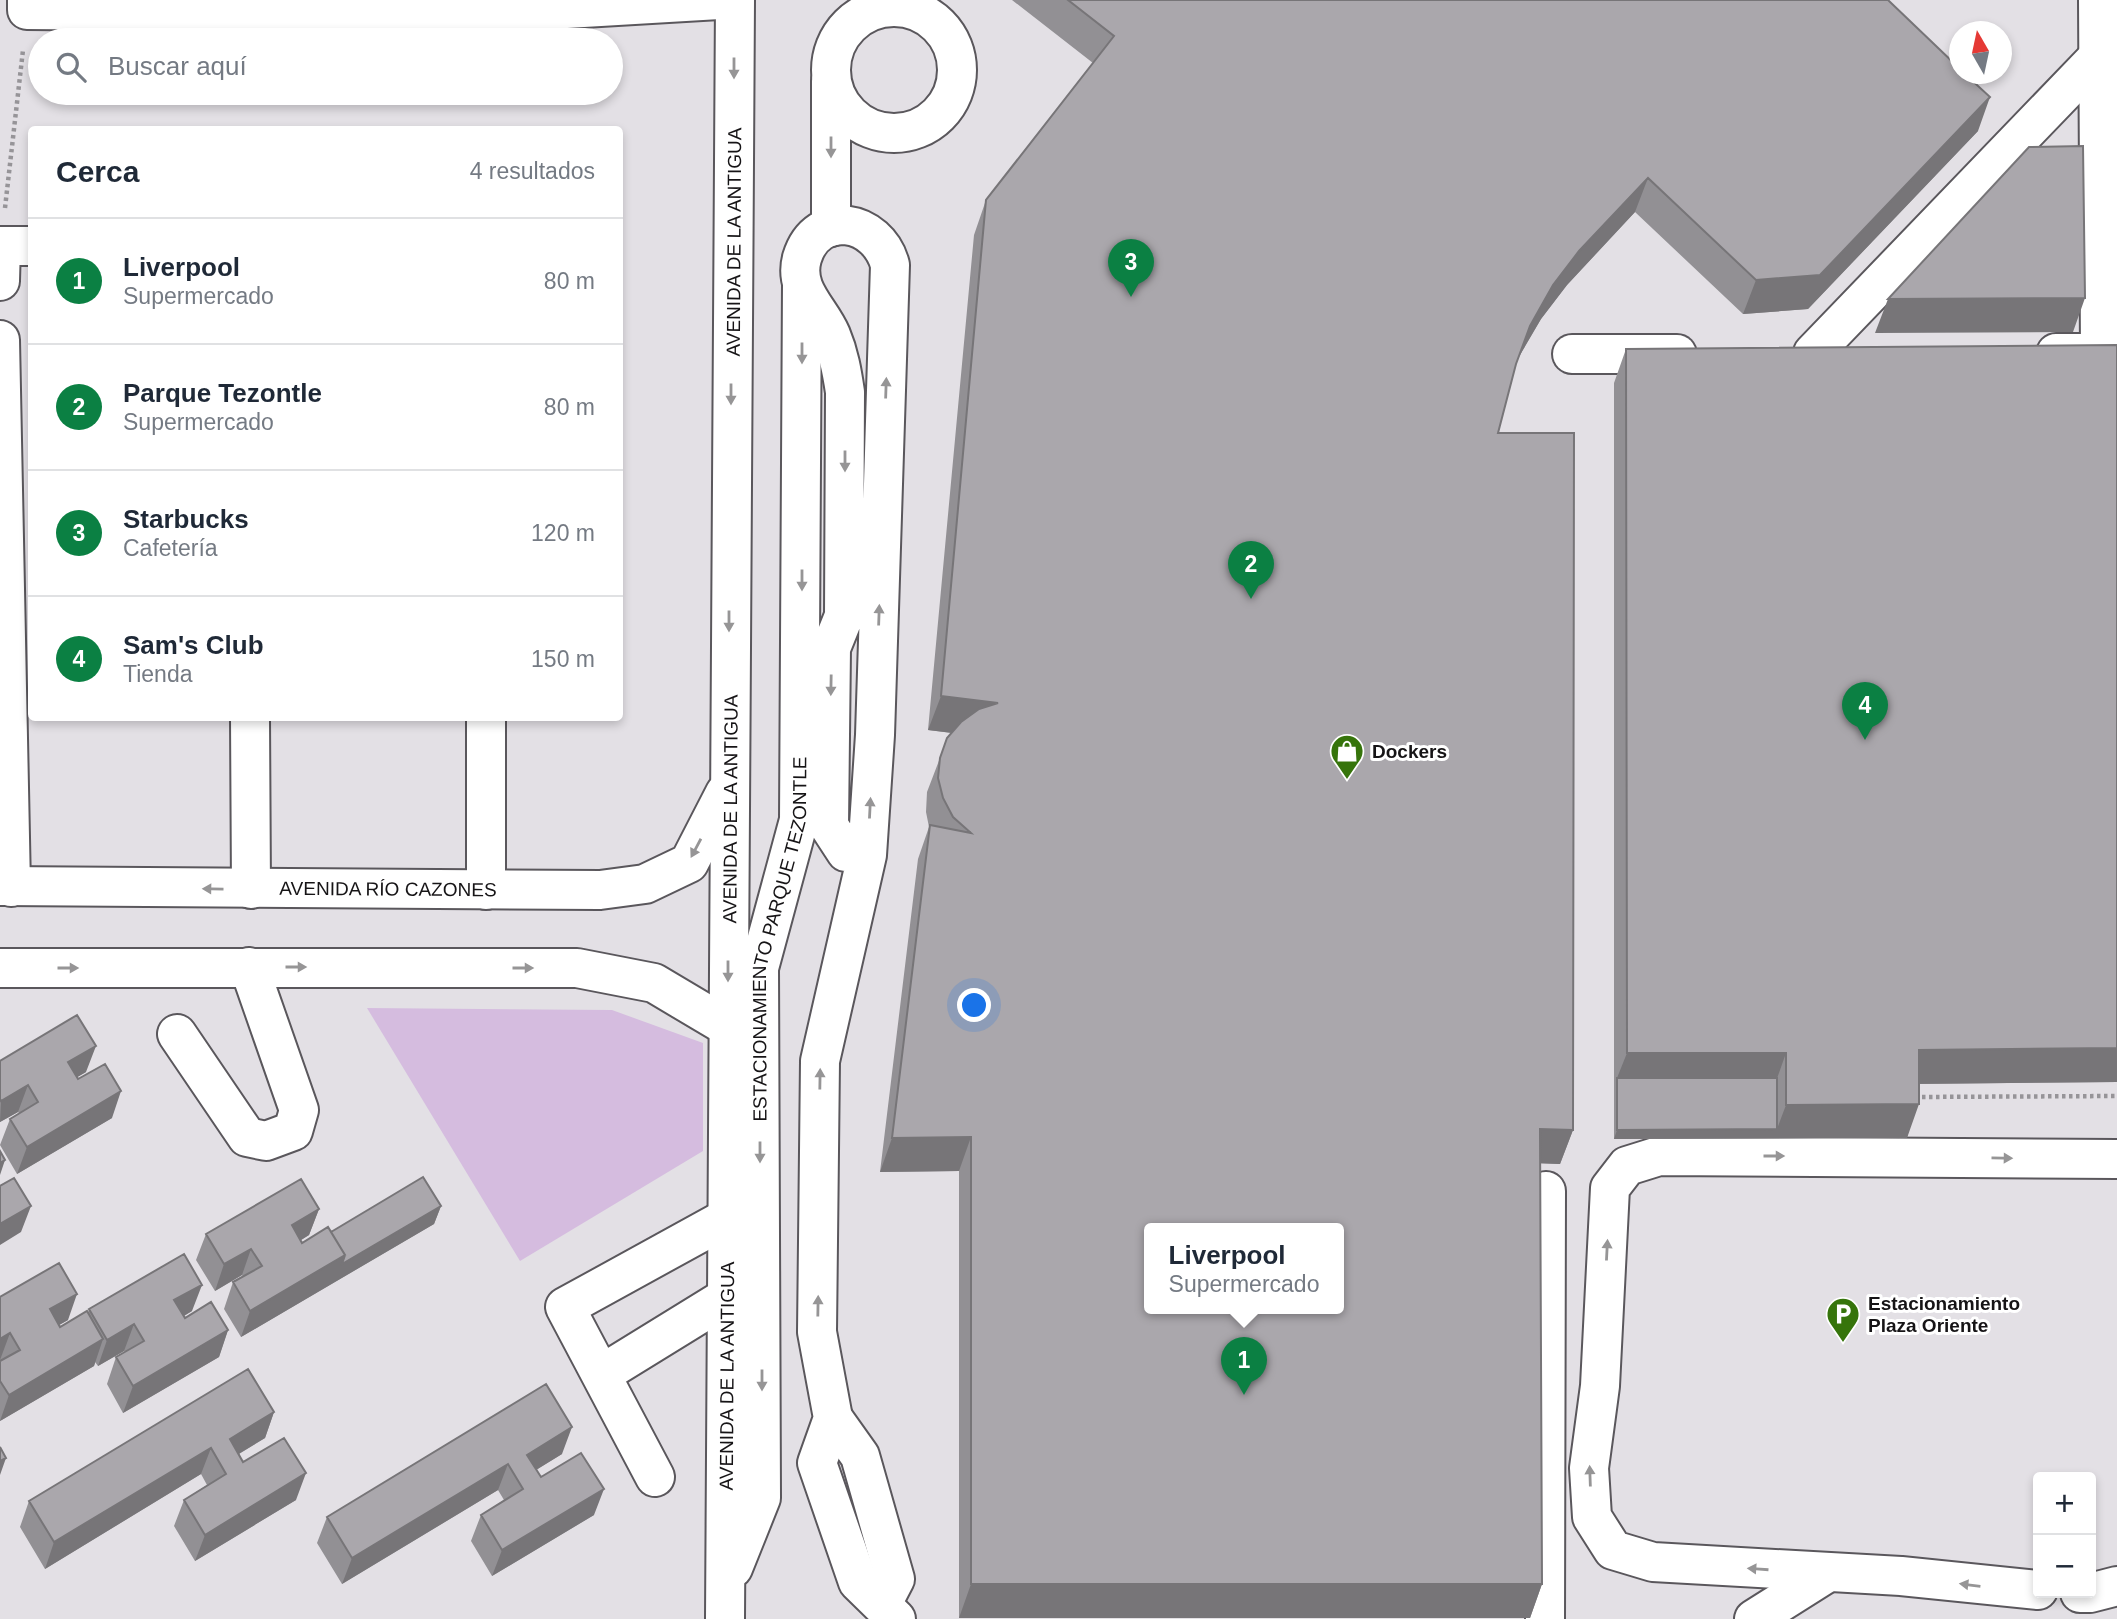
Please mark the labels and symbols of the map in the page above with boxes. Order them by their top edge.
north arrow [1949,21,2012,84]
one-way arrow [728,57,740,79]
street label: AVENIDA DE LA ANTIGUA [723,127,745,357]
one-way arrow [825,136,837,158]
pin: 3 [1108,239,1154,297]
one-way arrow [796,342,808,364]
one-way arrow [880,377,892,399]
one-way arrow [725,383,737,405]
one-way arrow [839,450,851,472]
pin: 2 [1228,541,1274,599]
one-way arrow [796,570,808,592]
one-way arrow [873,604,884,626]
one-way arrow [723,610,735,632]
one-way arrow [825,675,837,697]
pin: 4 [1842,682,1888,740]
street label: AVENIDA DE LA ANTIGUA [719,694,742,924]
shop icon: Dockers [1328,732,1366,781]
place label: Dockers [1372,741,1447,762]
street label: ESTACIONAMIENTO PARQUE TEZONTLE [749,756,810,1122]
one-way arrow [864,796,875,818]
one-way arrow [691,838,702,858]
street label: AVENIDA RÍO CAZONES [279,878,497,900]
one-way arrow [202,883,224,894]
one-way arrow [722,960,734,982]
one-way arrow [285,961,307,973]
one-way arrow [57,962,79,974]
one-way arrow [512,962,534,974]
your location [957,988,991,1022]
one-way arrow [814,1068,826,1090]
one-way arrow [754,1142,766,1164]
one-way arrow [1764,1150,1786,1162]
one-way arrow [1991,1152,2013,1163]
one-way arrow [1602,1239,1613,1261]
street label: AVENIDA DE LA ANTIGUA [716,1261,738,1491]
place label: Estacionamiento Plaza Oriente [1868,1293,2020,1336]
one-way arrow [812,1295,823,1317]
parking icon: Estacionamiento Plaza Oriente [1824,1295,1862,1344]
pin: 1 [1221,1337,1267,1395]
one-way arrow [756,1369,768,1391]
one-way arrow [1584,1465,1595,1487]
one-way arrow [1747,1563,1769,1574]
one-way arrow [1959,1579,1981,1590]

